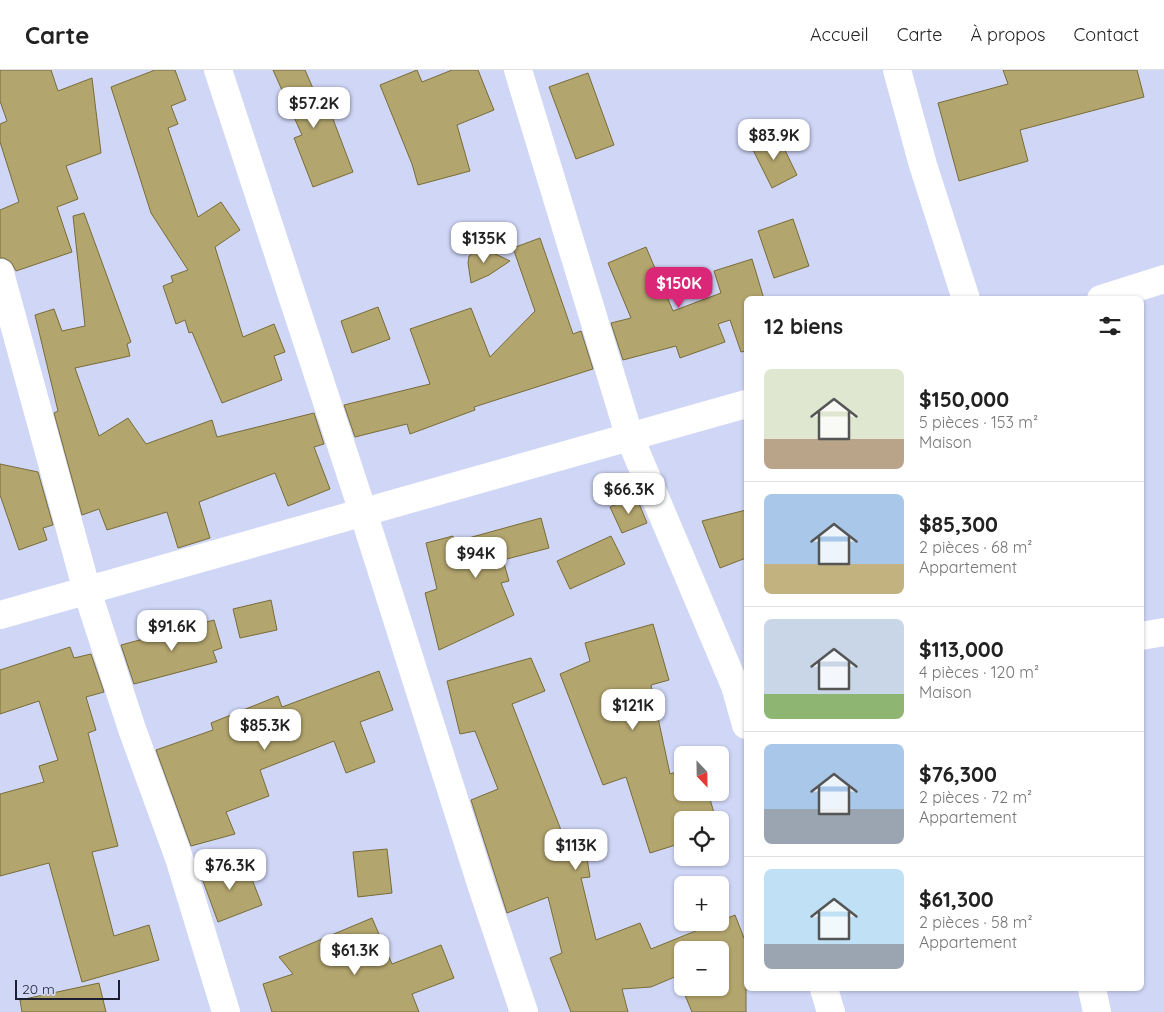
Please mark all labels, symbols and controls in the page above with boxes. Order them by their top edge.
text: Carte [25,20,89,50]
text: Accueil [810,23,869,46]
text: Carte [897,23,942,46]
text: À propos [970,23,1046,46]
text: Contact [1074,23,1139,46]
pin: $57.2K [273,87,355,129]
text: $57.2K [289,93,339,113]
pin: $83.9K [733,118,815,161]
text: $83.9K [749,125,799,145]
pin: $135K [449,222,519,264]
text: $135K [462,228,506,248]
pin: $150K [644,266,714,309]
text: $150K [656,273,702,293]
icon: filters [1096,312,1124,340]
text: 12 biens [764,313,843,339]
text: $150,000 [919,386,1009,412]
icon: home [804,389,864,449]
text: 5 pièces · 153 m² [919,412,1038,432]
text: Maison [919,432,972,452]
pin: $66.3K [588,472,670,515]
text: $66.3K [604,479,654,499]
text: $85,300 [919,511,998,537]
icon: home [804,514,864,574]
pin: $94K [446,536,506,579]
text: 2 pièces · 68 m² [919,537,1032,557]
text: $94K [457,543,495,563]
text: Appartement [919,557,1017,577]
pin: $91.6K [131,610,213,652]
text: $91.6K [148,616,196,636]
text: $113,000 [919,636,1004,662]
icon: home [804,639,864,699]
text: 4 pièces · 120 m² [919,662,1039,682]
text: Maison [919,682,972,702]
pin: $121K [598,688,668,731]
text: $121K [612,695,654,715]
pin: $85.3K [224,708,306,751]
text: $85.3K [240,715,290,735]
north arrow [674,746,729,801]
map controls [674,746,729,996]
text: $76,300 [919,761,997,787]
icon: home [804,764,864,824]
text: 2 pièces · 72 m² [919,787,1032,807]
text: Appartement [919,807,1017,827]
button: locate [674,811,729,866]
pin: $113K [541,828,611,871]
text: $113K [555,835,597,855]
pin: $76.3K [189,848,271,891]
text: $76.3K [205,855,255,875]
button: + [674,876,729,931]
text: $61,300 [919,886,994,912]
icon: home [804,889,864,949]
text: 2 pièces · 58 m² [919,912,1032,932]
text: Appartement [919,932,1017,952]
pin: $61.3K [314,934,396,976]
text: $61.3K [331,940,379,960]
button: − [674,941,729,996]
scale bar [15,977,120,1000]
text: 20 m [22,980,55,998]

